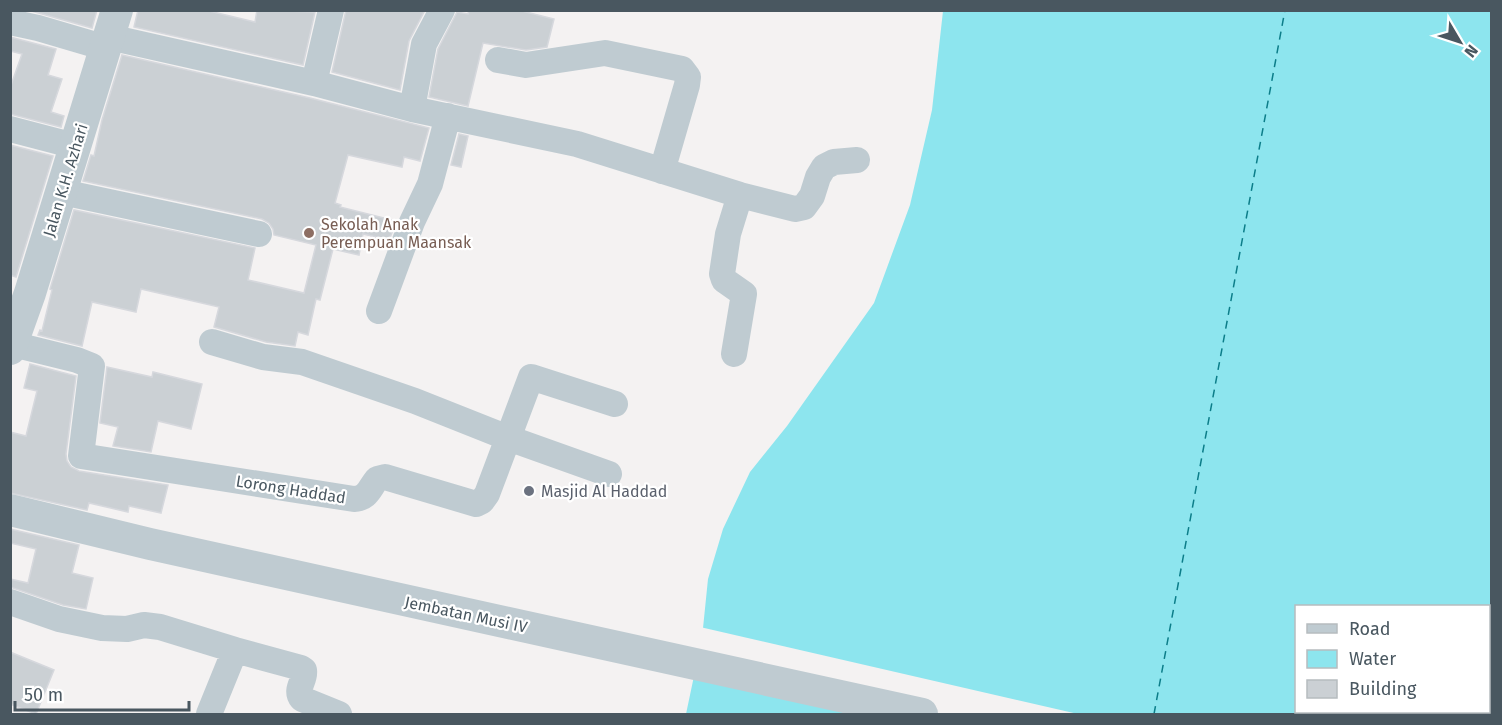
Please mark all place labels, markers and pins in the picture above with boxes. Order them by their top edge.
place label: Sekolah Anak Perempuan Maansak [321,215,472,252]
marker: Sekolah Anak Perempuan Maansak [302,226,316,240]
place label: Masjid Al Haddad [541,482,667,501]
marker: Masjid Al Haddad [522,484,536,498]

